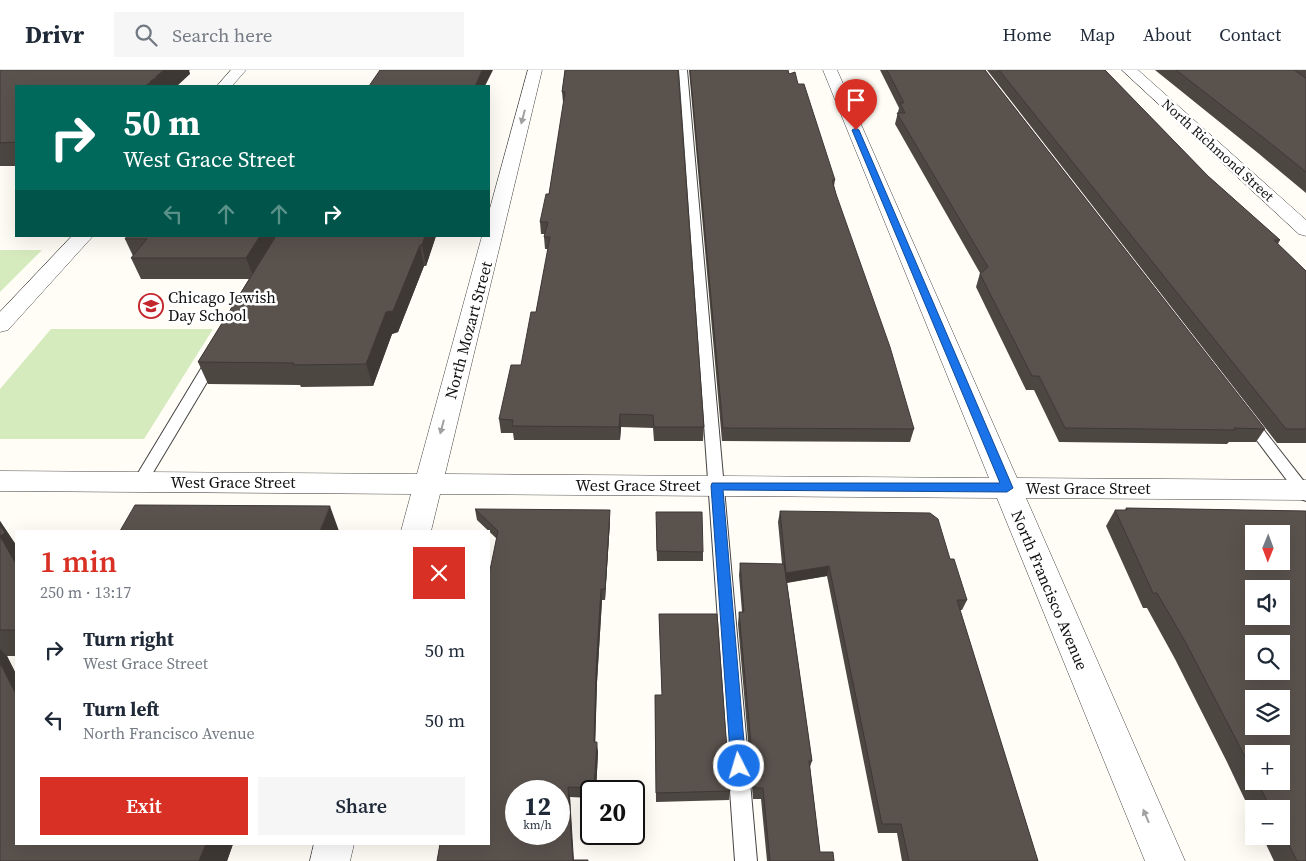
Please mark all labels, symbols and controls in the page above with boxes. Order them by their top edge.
search box [114,12,464,57]
text: Drivr [25,18,84,51]
icon: search [132,21,160,49]
text: Search here [172,22,273,48]
text: Home [1003,22,1052,47]
text: Map [1080,22,1115,47]
text: About [1143,22,1191,47]
text: Contact [1219,22,1281,47]
pin [835,79,877,130]
icon: arrive [842,86,870,114]
street label: North Richmond Street [1158,94,1279,206]
text: 50 m [123,99,200,147]
icon: right [40,105,105,170]
one-way arrow [518,110,526,125]
text: West Grace Street [123,144,295,174]
icon: left [159,200,187,228]
icon: ahead [212,200,240,228]
icon: ahead [265,200,293,228]
icon: right [318,200,346,228]
street label: North Mozart Street [439,258,497,401]
place label: Chicago Jewish Day School [168,286,276,326]
school or university icon: Chicago Jewish Day School [138,293,164,319]
one-way arrow [438,419,446,434]
street label: West Grace Street [171,471,296,493]
street label: West Grace Street [576,474,701,496]
street label: West Grace Street [1026,477,1151,499]
street label: North Francisco Avenue [1006,507,1094,673]
north arrow [1245,525,1290,570]
map controls [1245,525,1290,845]
text: 1 min [40,541,117,582]
button: close [413,547,465,599]
button: sound [1245,580,1290,625]
text: 250 m · 13:17 [40,581,131,603]
text: Turn right [83,626,174,652]
button: search [1245,635,1290,680]
icon: right [40,636,68,664]
text: 50 m [424,637,465,663]
text: West Grace Street [83,652,208,674]
button: layers [1245,690,1290,735]
text: Turn left [83,696,159,722]
icon: left [40,706,68,734]
text: 50 m [424,707,465,733]
text: North Francisco Avenue [83,722,255,744]
position arrow [712,739,764,791]
button: + [1245,745,1290,790]
button: Exit [40,777,248,835]
button: Share [258,777,465,835]
speed limit sign: 20 [580,780,645,845]
text: 12 [524,789,551,823]
button: − [1245,800,1290,845]
one-way arrow [1141,809,1149,823]
text: km/h [523,817,552,833]

